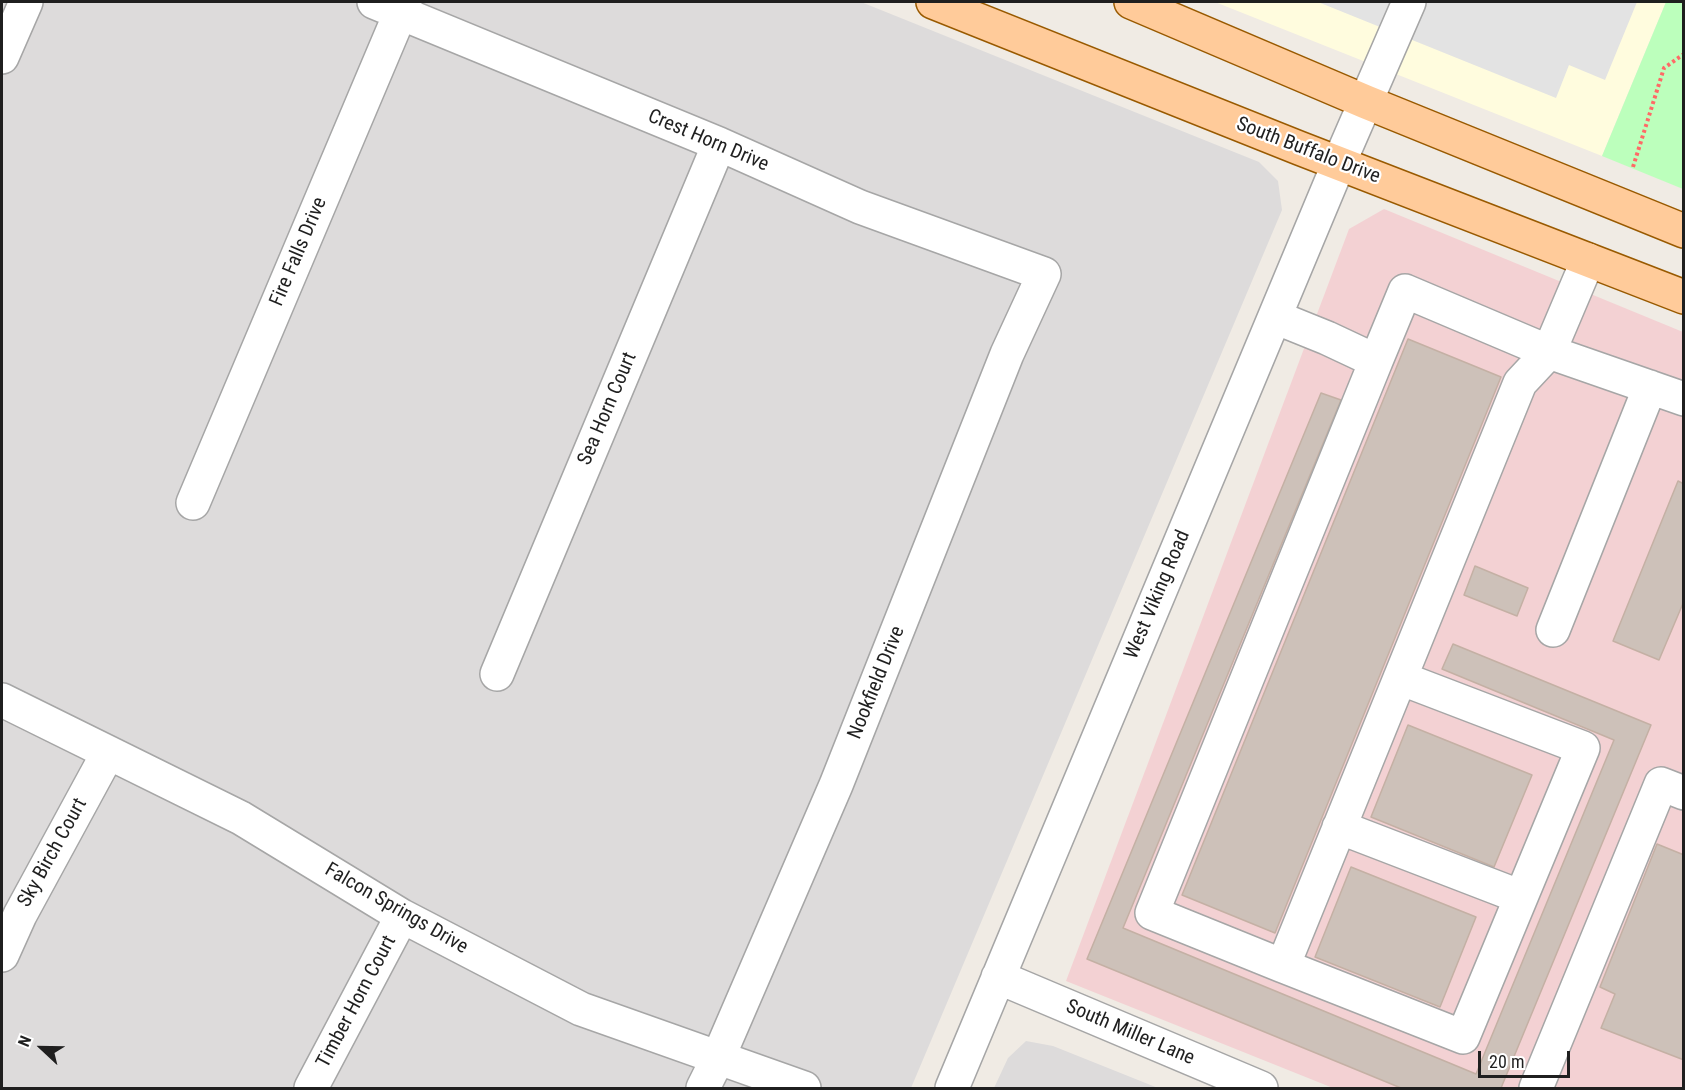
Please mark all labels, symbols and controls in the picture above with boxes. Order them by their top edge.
street label: Crest Horn Drive [644,105,772,177]
street label: South Buffalo Drive [1233,113,1383,189]
street label: Fire Falls Drive [265,194,333,310]
street label: Sea Horn Court [573,349,643,469]
street label: West Viking Road [1120,527,1196,663]
street label: Nookfield Drive [843,623,911,743]
street label: Sky Birch Court [13,794,93,912]
street label: Falcon Springs Drive [320,858,472,960]
street label: Timber Horn Court [312,932,402,1072]
street label: South Miller Lane [1062,995,1198,1071]
north arrow [12,1018,72,1078]
text: N [14,1033,35,1049]
scale bar [1481,1039,1572,1077]
text: 20 m [1489,1051,1524,1072]

